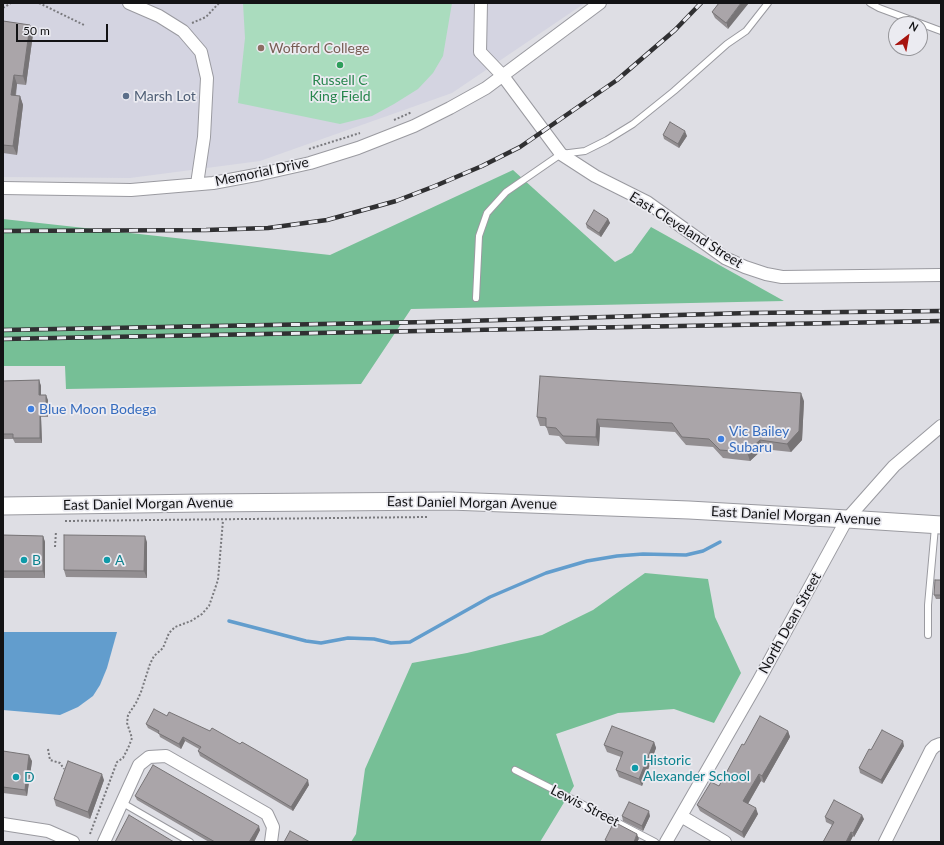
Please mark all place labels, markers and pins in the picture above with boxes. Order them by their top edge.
place label: Wofford College [269,40,369,56]
marker: Wofford College [256,43,266,53]
marker: Russell C King Field [335,60,345,70]
place label: Russell C King Field [309,72,371,104]
place label: Marsh Lot [134,88,196,104]
marker: Marsh Lot [121,91,131,101]
place label: Blue Moon Bodega [39,401,156,417]
marker: Blue Moon Bodega [26,404,36,414]
place label: Vic Bailey Subaru [729,423,789,456]
marker: Vic Bailey Subaru [716,434,726,444]
place label: B [32,552,41,568]
place label: A [115,552,124,568]
marker: B [19,555,29,565]
marker: A [102,555,112,565]
place label: Historic Alexander School [643,752,750,784]
marker: Historic Alexander School [630,763,640,773]
place label: D [24,769,35,785]
marker: D [11,772,21,782]

